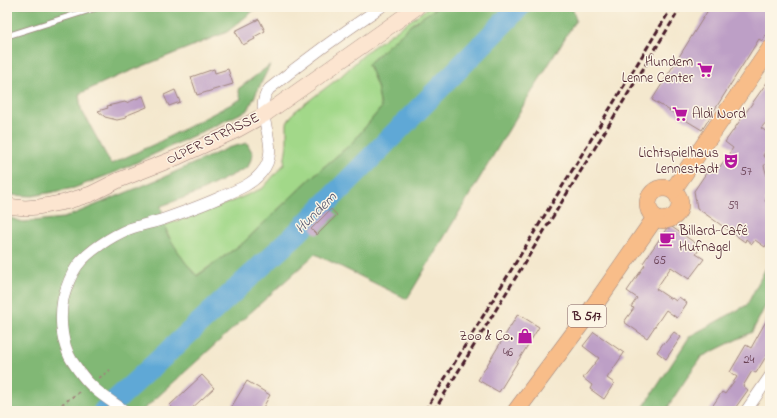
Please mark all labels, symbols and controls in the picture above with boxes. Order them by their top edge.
place label: Hundem Lenne Center [622,52,694,89]
supermarket icon: Hundem Lenne Center [696,61,714,79]
place label: Aldi Nord [692,104,746,125]
supermarket icon: Aldi Nord [671,105,689,123]
street label: OLPER STRASSE [163,107,263,171]
place label: Lichtspielhaus Lennestadt [639,143,719,180]
theatre icon: Lichtspielhaus Lennestadt [722,152,740,170]
house number: 57 [740,163,752,181]
water label: Hundem [290,187,342,239]
house number: 59 [728,197,739,215]
place label: Billard-Café Hufnagel [678,221,749,259]
cafe icon: Billard-Café Hufnagel [658,230,676,248]
house number: 65 [654,252,666,270]
road number: B 517 [568,305,606,327]
place label: Zoo & Co. [459,326,513,347]
shop icon: Zoo & Co. [516,327,534,345]
house number: 46 [503,344,514,362]
house number: 24 [744,351,755,369]

